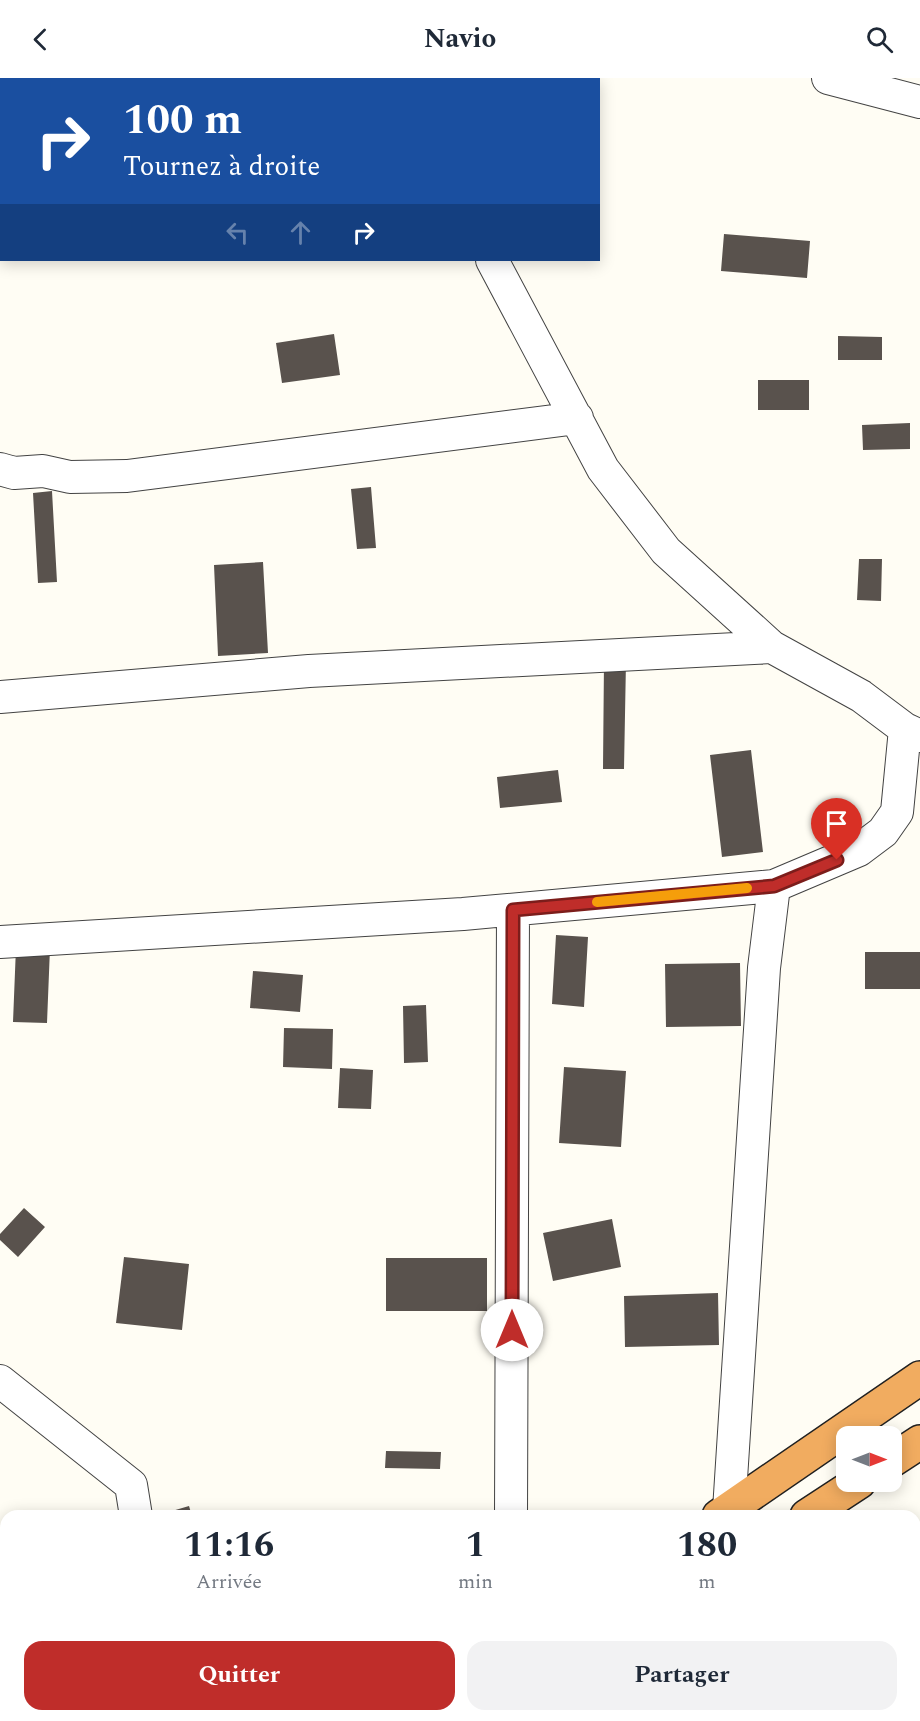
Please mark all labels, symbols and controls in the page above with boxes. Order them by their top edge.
text: Navio [424,18,496,60]
icon: back [24,23,57,56]
icon: search [863,23,896,56]
text: 100 m [123,89,242,152]
icon: right [24,102,102,180]
text: Tournez à droite [123,146,320,188]
icon: left [221,216,254,249]
icon: ahead [284,216,317,249]
icon: right [347,216,380,249]
pin [811,798,862,860]
icon: arrive [820,807,853,840]
position arrow [480,1298,544,1362]
north arrow [836,1426,902,1492]
map controls [836,1426,902,1492]
text: 11:16 [184,1518,274,1573]
text: 1 [465,1518,486,1573]
text: 180 [677,1518,737,1573]
text: Arrivée [196,1567,262,1597]
text: min [458,1567,493,1597]
text: m [698,1567,716,1597]
button: Quitter [24,1641,455,1710]
button: Partager [467,1641,897,1710]

